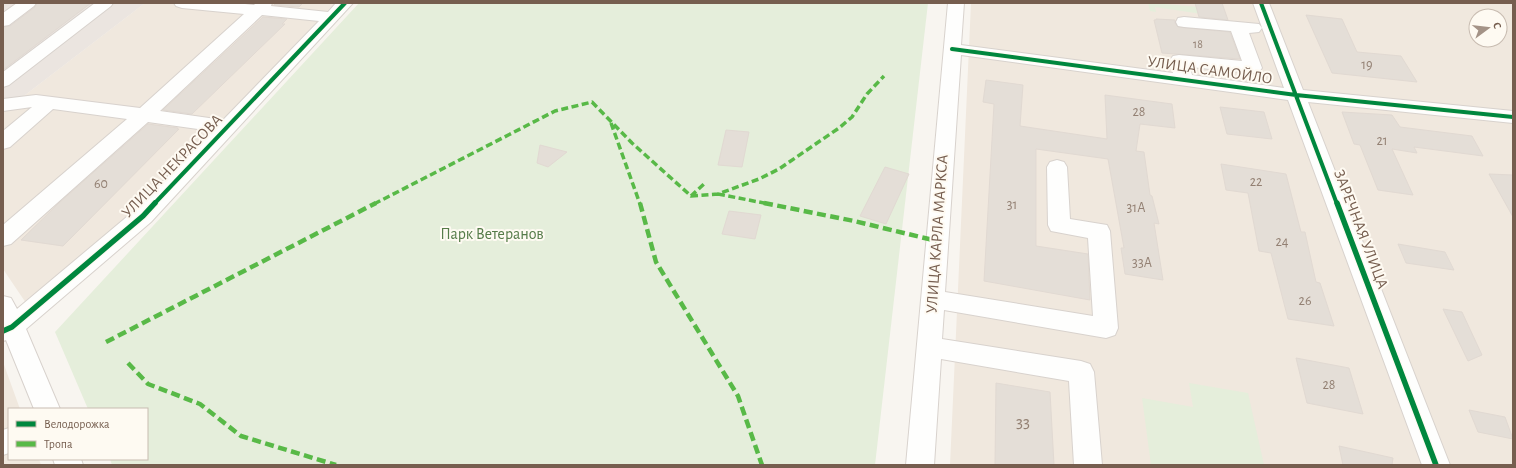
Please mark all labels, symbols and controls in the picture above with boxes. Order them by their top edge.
north arrow [1468,8,1508,48]
text: С [1491,21,1503,30]
house number: 18 [1193,38,1203,50]
street label: УЛИЦА САМОЙЛО [1146,52,1274,87]
house number: 19 [1361,58,1373,72]
house number: 28 [1132,105,1146,119]
street label: УЛИЦА НЕКРАСОВА [119,111,226,221]
house number: 21 [1376,134,1388,148]
street label: УЛИЦА КАРЛА МАРКСА [923,153,951,314]
street label: ЗАРЕЧНАЯ УЛИЦА [1331,167,1391,291]
house number: 22 [1250,175,1262,189]
house number: 60 [94,177,108,191]
house number: 31 [1007,198,1017,212]
house number: 31А [1127,201,1145,215]
park label: Парк Ветеранов [440,226,544,242]
house number: 24 [1275,235,1289,249]
house number: 33А [1132,256,1152,270]
house number: 26 [1299,294,1311,308]
house number: 28 [1322,378,1336,392]
legend [8,408,148,460]
house number: 33 [1016,413,1030,430]
text: Велодорожка [44,418,110,430]
text: Тропа [44,438,73,450]

